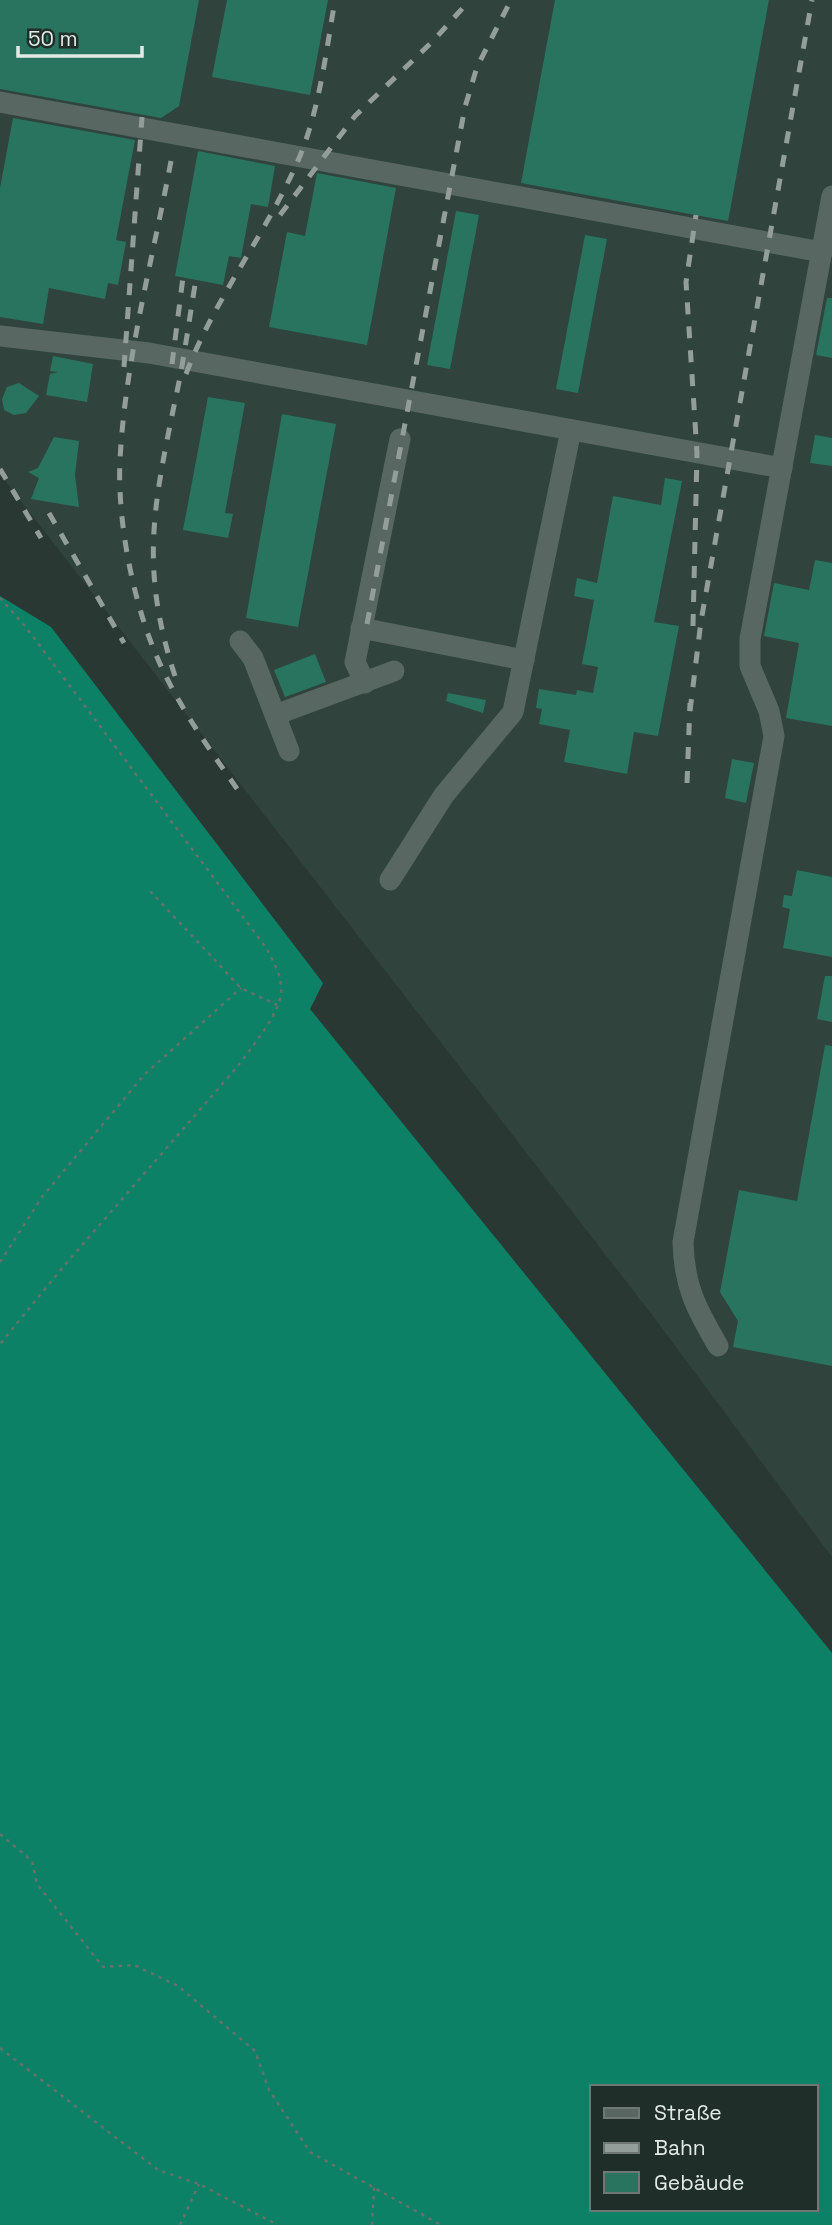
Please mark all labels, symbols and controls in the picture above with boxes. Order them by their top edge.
scale bar [18,14,142,58]
text: 50 m [28,25,78,52]
legend [590,2085,818,2211]
text: Straße [654,2099,722,2126]
text: Bahn [654,2134,706,2161]
text: Gebäude [654,2169,744,2196]

